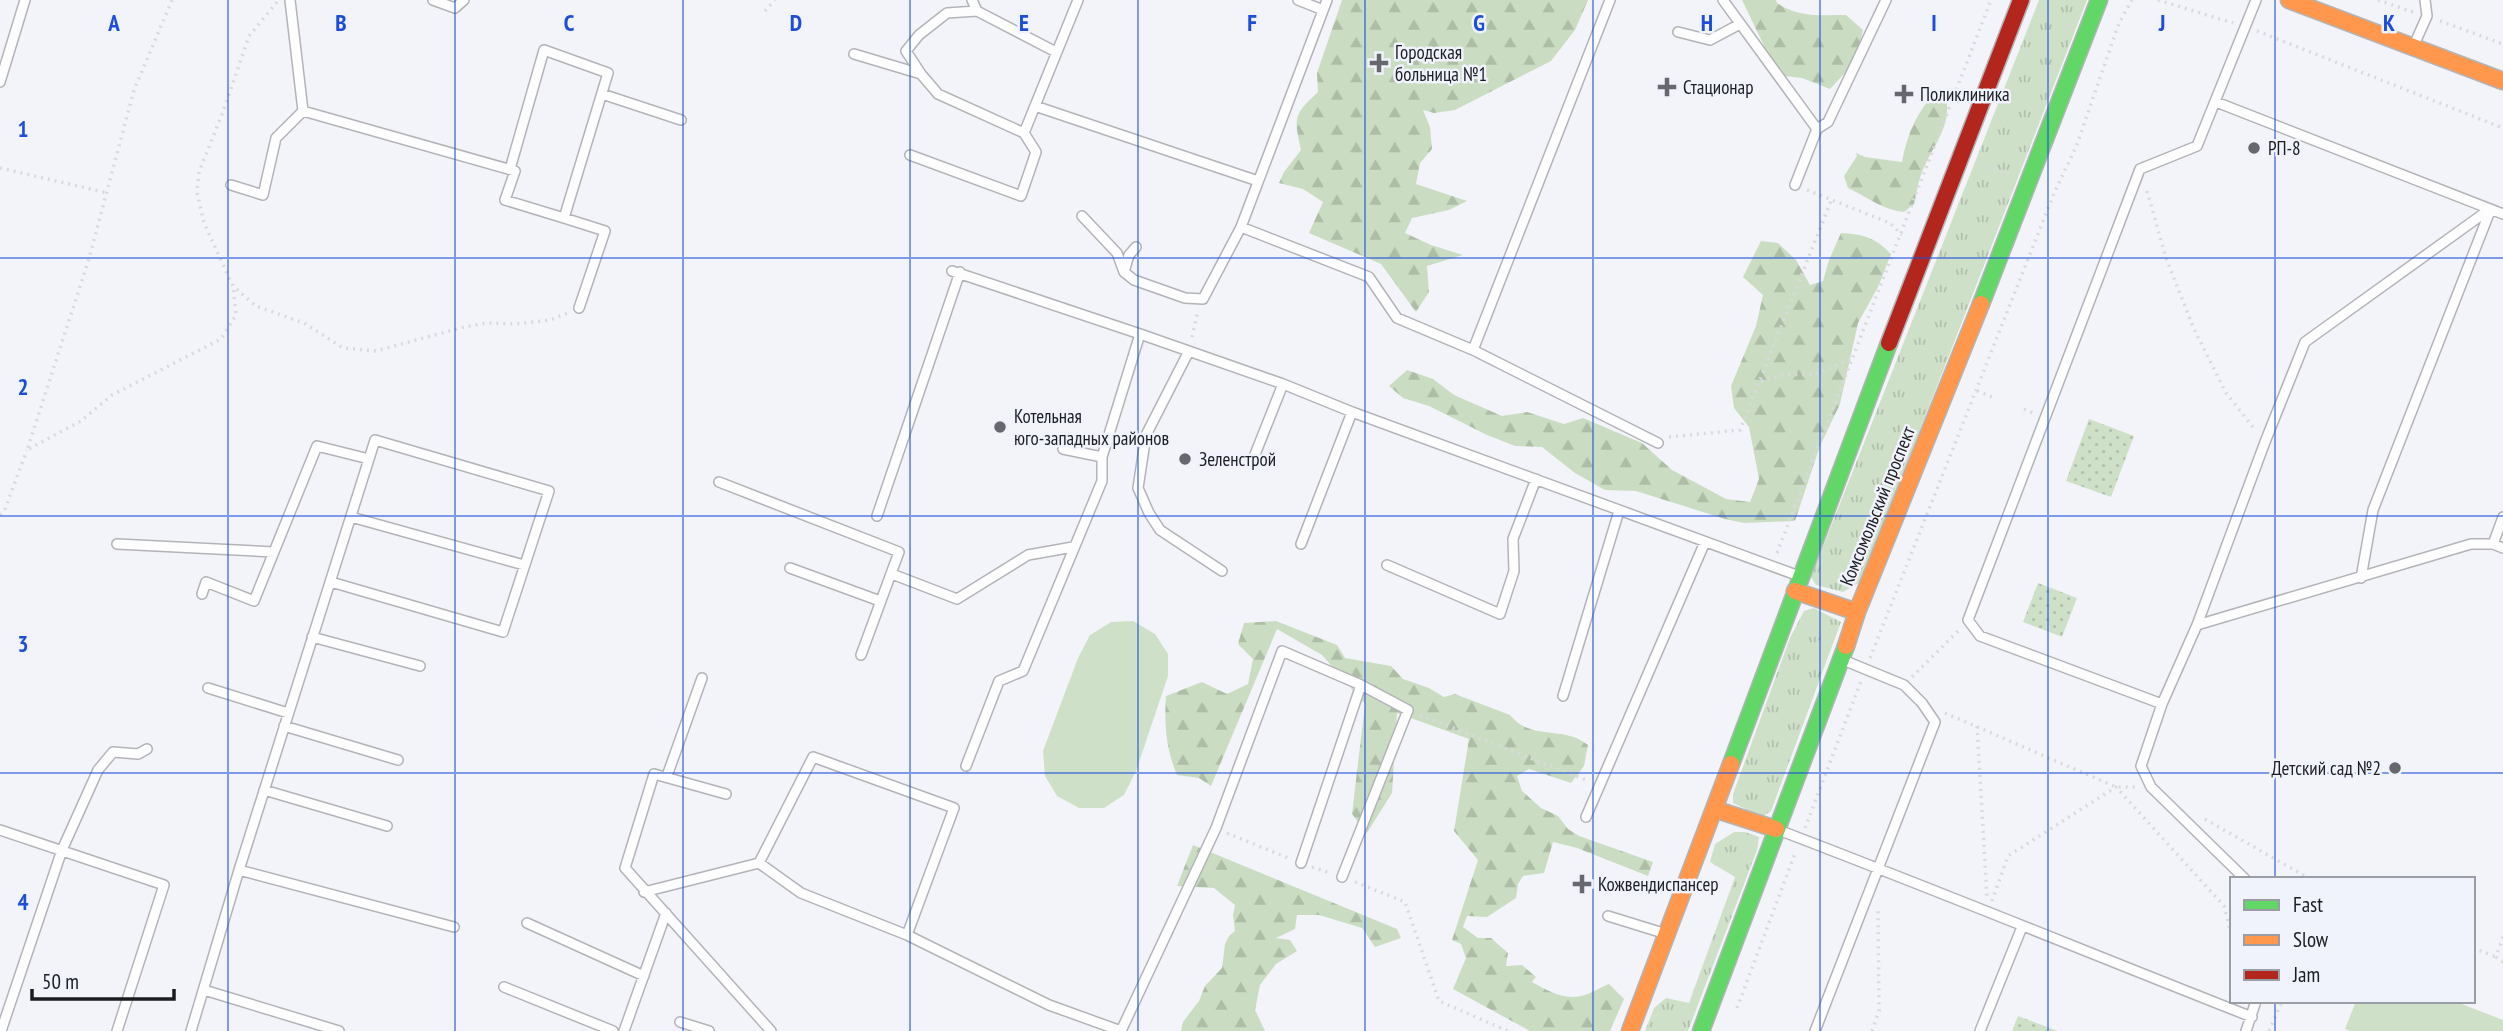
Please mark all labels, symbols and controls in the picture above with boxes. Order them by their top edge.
text: A [107,8,120,37]
text: B [335,8,347,37]
text: C [564,8,575,37]
text: D [790,8,802,37]
text: E [1019,8,1029,37]
text: F [1247,8,1257,37]
text: G [1473,8,1485,37]
text: H [1701,8,1713,37]
text: I [1931,8,1937,37]
text: J [2158,8,2165,37]
text: K [2383,8,2395,37]
place label: Городская больница №1 [1395,40,1487,86]
marker: Городская больница №1 [1369,53,1389,73]
place label: Стационар [1683,75,1753,99]
marker: Стационар [1657,77,1677,97]
place label: Поликлиника [1920,82,2010,106]
marker: Поликлиника [1894,84,1914,104]
text: 1 [18,114,29,143]
place label: РП-8 [2268,136,2301,160]
marker: РП-8 [2246,140,2262,156]
text: 2 [18,372,29,401]
place label: Котельная юго-западных районов [1014,404,1169,450]
marker: Котельная юго-западных районов [992,419,1008,435]
street label: Комсомольский проспект [1834,422,1920,589]
place label: Зеленстрой [1199,447,1276,471]
marker: Зеленстрой [1177,451,1193,467]
text: 3 [18,629,29,658]
place label: Детский сад №2 [2272,756,2381,780]
marker: Детский сад №2 [2387,760,2403,776]
place label: Кожвендиспансер [1598,872,1719,896]
marker: Кожвендиспансер [1572,874,1592,894]
legend [2230,877,2475,1003]
text: 4 [18,887,29,916]
text: Fast [2293,891,2323,918]
text: Slow [2293,926,2329,953]
scale bar [32,958,173,1002]
text: Jam [2292,961,2320,988]
text: 50 m [42,968,79,995]

